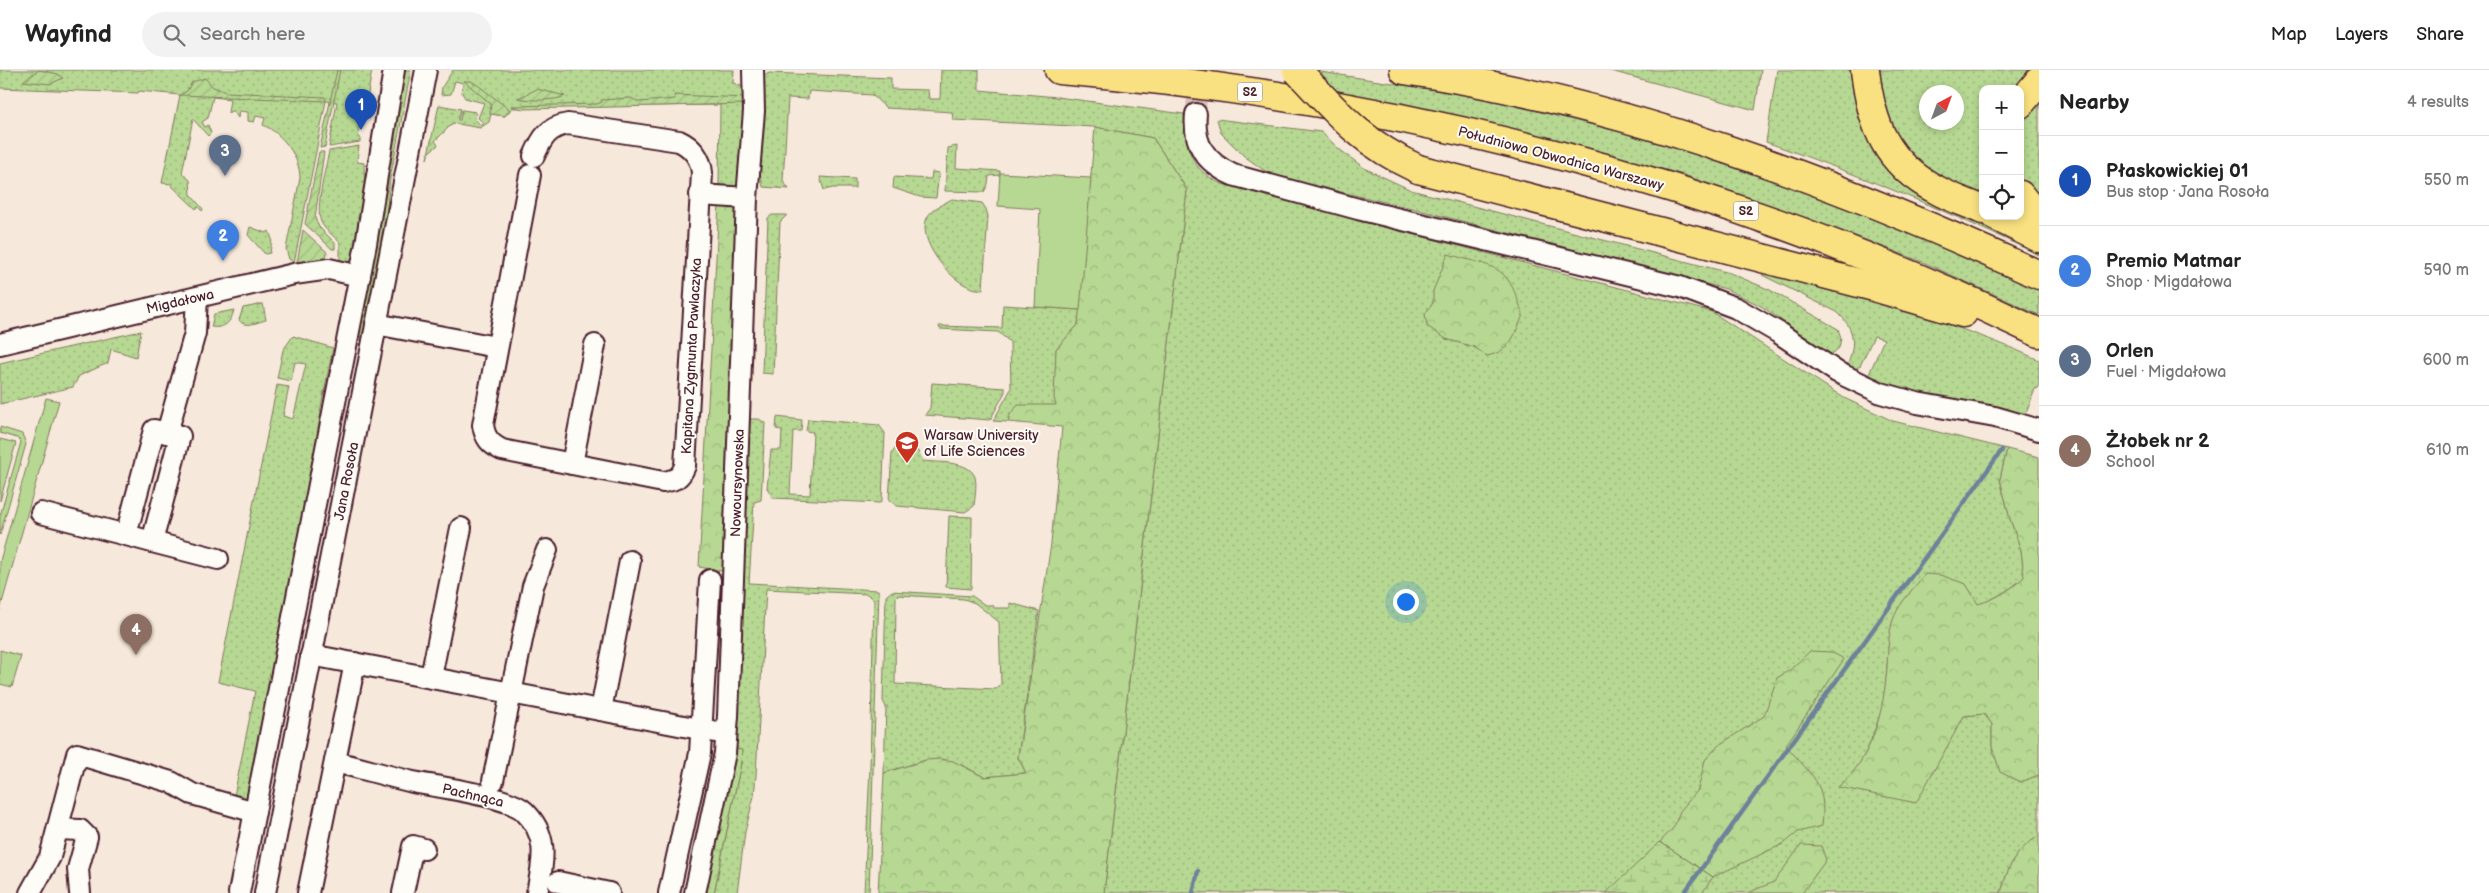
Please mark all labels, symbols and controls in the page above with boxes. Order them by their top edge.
search box [142,12,492,57]
text: Wayfind [25,20,112,49]
icon: search [160,21,188,49]
text: Search here [200,23,305,46]
text: Map [2271,24,2307,45]
text: Layers [2335,24,2388,45]
text: Share [2416,24,2464,45]
road number: S2 [1238,83,1262,102]
north arrow [1919,85,1964,130]
map controls [1979,85,2024,220]
button: + [1979,85,2024,130]
pin: 1 [345,89,377,130]
text: Nearby [2059,90,2129,115]
text: 4 results [2407,93,2469,112]
street label: Południowa Obwodnica Warszawy [1456,123,1666,194]
button: − [1979,130,2024,175]
pin: 3 [209,135,241,176]
text: Płaskowickiej 01 [2106,160,2249,183]
text: 1 [2072,171,2078,190]
text: 550 m [2424,171,2469,190]
button: locate [1979,175,2024,220]
text: Bus stop · Jana Rosoła [2106,183,2269,202]
road number: S2 [1734,202,1758,220]
pin: 2 [207,220,239,261]
text: Premio Matmar [2106,250,2241,273]
street label: Kapitana Zygmunta Pawlaczyka [678,257,705,455]
text: 2 [2070,261,2080,280]
text: 590 m [2424,261,2469,280]
text: Shop · Migdałowa [2106,273,2232,292]
street label: Migdałowa [145,285,216,318]
text: Orlen [2106,340,2154,363]
text: 3 [2070,351,2080,370]
text: 600 m [2423,351,2469,370]
text: Fuel · Migdałowa [2106,363,2226,382]
place label: Warsaw University of Life Sciences [924,427,1039,460]
street label: Nowoursynowska [727,429,748,537]
school or university icon: Warsaw University of Life Sciences [894,430,920,464]
text: Żłobek nr 2 [2106,430,2209,453]
street label: Jana Rosoła [331,440,362,522]
text: 4 [2070,441,2080,460]
text: 610 m [2426,441,2469,460]
text: School [2106,453,2155,472]
your location [1393,589,1419,615]
pin: 4 [120,614,152,655]
street label: Pachnąca [440,780,505,811]

